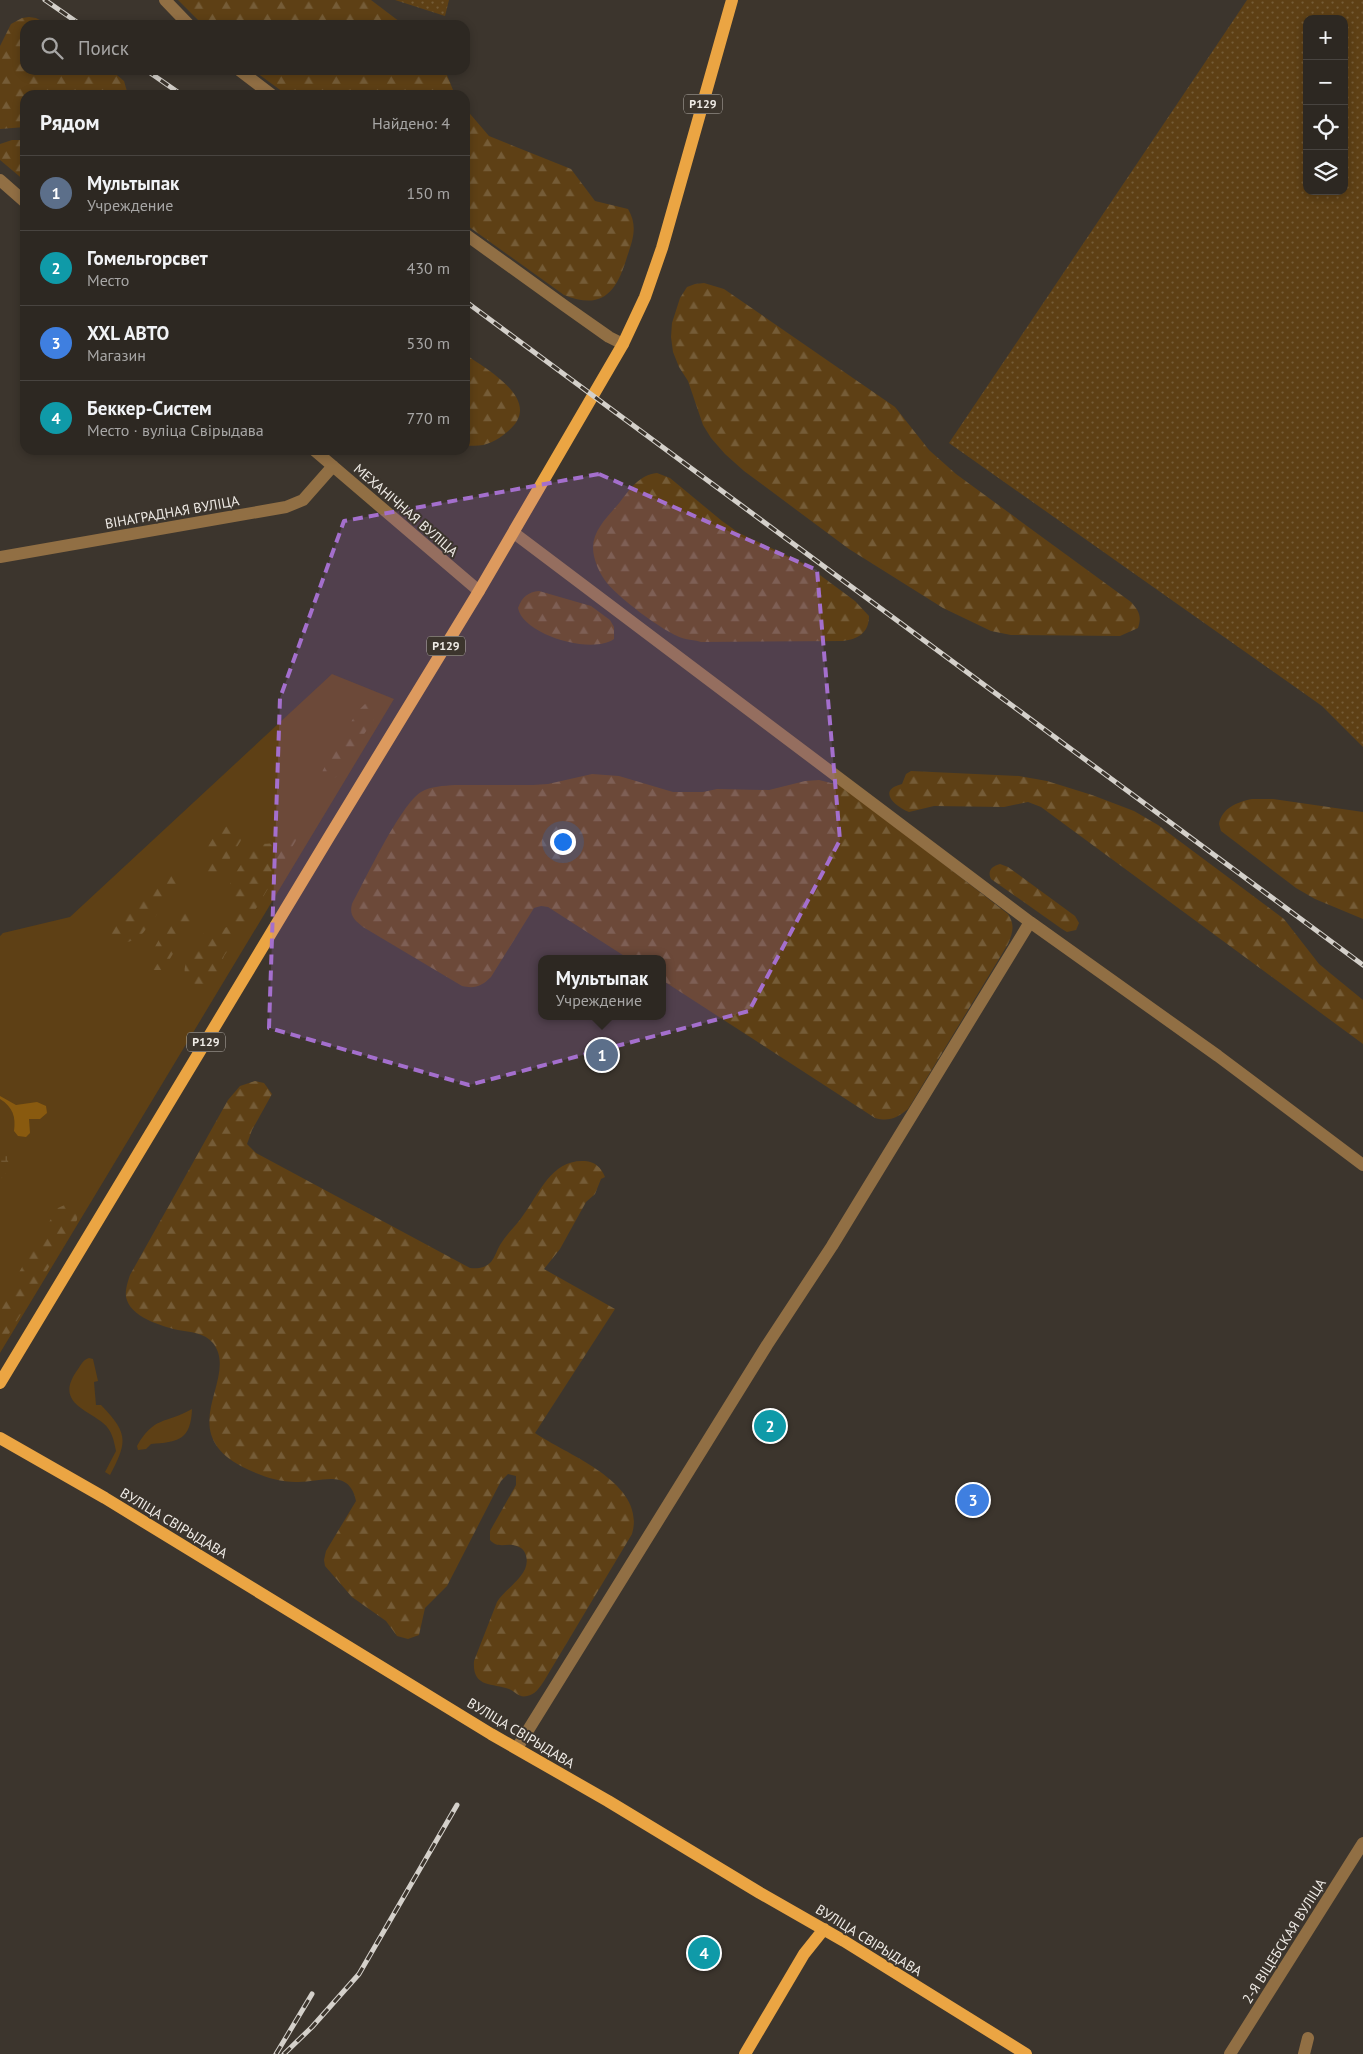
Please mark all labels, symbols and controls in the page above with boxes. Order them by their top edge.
map controls [1303,15,1348,195]
button: + [1303,15,1348,60]
search box [20,20,470,75]
icon: search [38,34,66,62]
text: Поиск [78,36,129,60]
button: − [1303,60,1348,105]
road number: Р129 [684,95,722,114]
button: locate [1303,105,1348,150]
text: Рядом [40,109,99,136]
text: Найдено: 4 [372,113,450,133]
button: layers [1303,150,1348,195]
text: Мультыпак [87,171,179,195]
text: 1 [51,183,61,203]
text: 150 m [407,183,450,203]
text: Учреждение [87,195,173,215]
text: Гомельгорсвет [87,246,208,270]
text: 2 [51,258,61,278]
text: 430 m [407,258,450,278]
text: Место [87,270,129,290]
text: XXL АВТО [87,321,169,345]
text: 3 [51,333,61,353]
text: 530 m [407,333,450,353]
text: Магазин [87,345,146,365]
text: Беккер-Систем [87,396,212,420]
text: 4 [51,408,61,428]
text: 770 m [407,408,450,428]
text: Место · вуліца Свірыдава [87,420,264,440]
street label: МЕХАНІЧНАЯ ВУЛІЦА [350,460,463,561]
street label: ВІНАГРАДНАЯ ВУЛІЦА [104,491,241,533]
road number: Р129 [427,636,465,656]
your location [550,829,576,855]
popup [538,955,666,1020]
text: Мультыпак [556,966,648,990]
text: Учреждение [556,990,642,1010]
road number: Р129 [187,1032,225,1052]
pin: 1 [586,1036,618,1074]
pin: 2 [754,1407,786,1445]
pin: 3 [957,1481,989,1519]
street label: ВУЛІЦА СВІРЫДАВА [117,1484,232,1563]
street label: ВУЛІЦА СВІРЫДАВА [464,1694,579,1773]
street label: 2-Я ВІЦЕБСКАЯ ВУЛІЦА [1238,1874,1330,2007]
street label: ВУЛІЦА СВІРЫДАВА [812,1900,926,1980]
pin: 4 [688,1934,720,1972]

